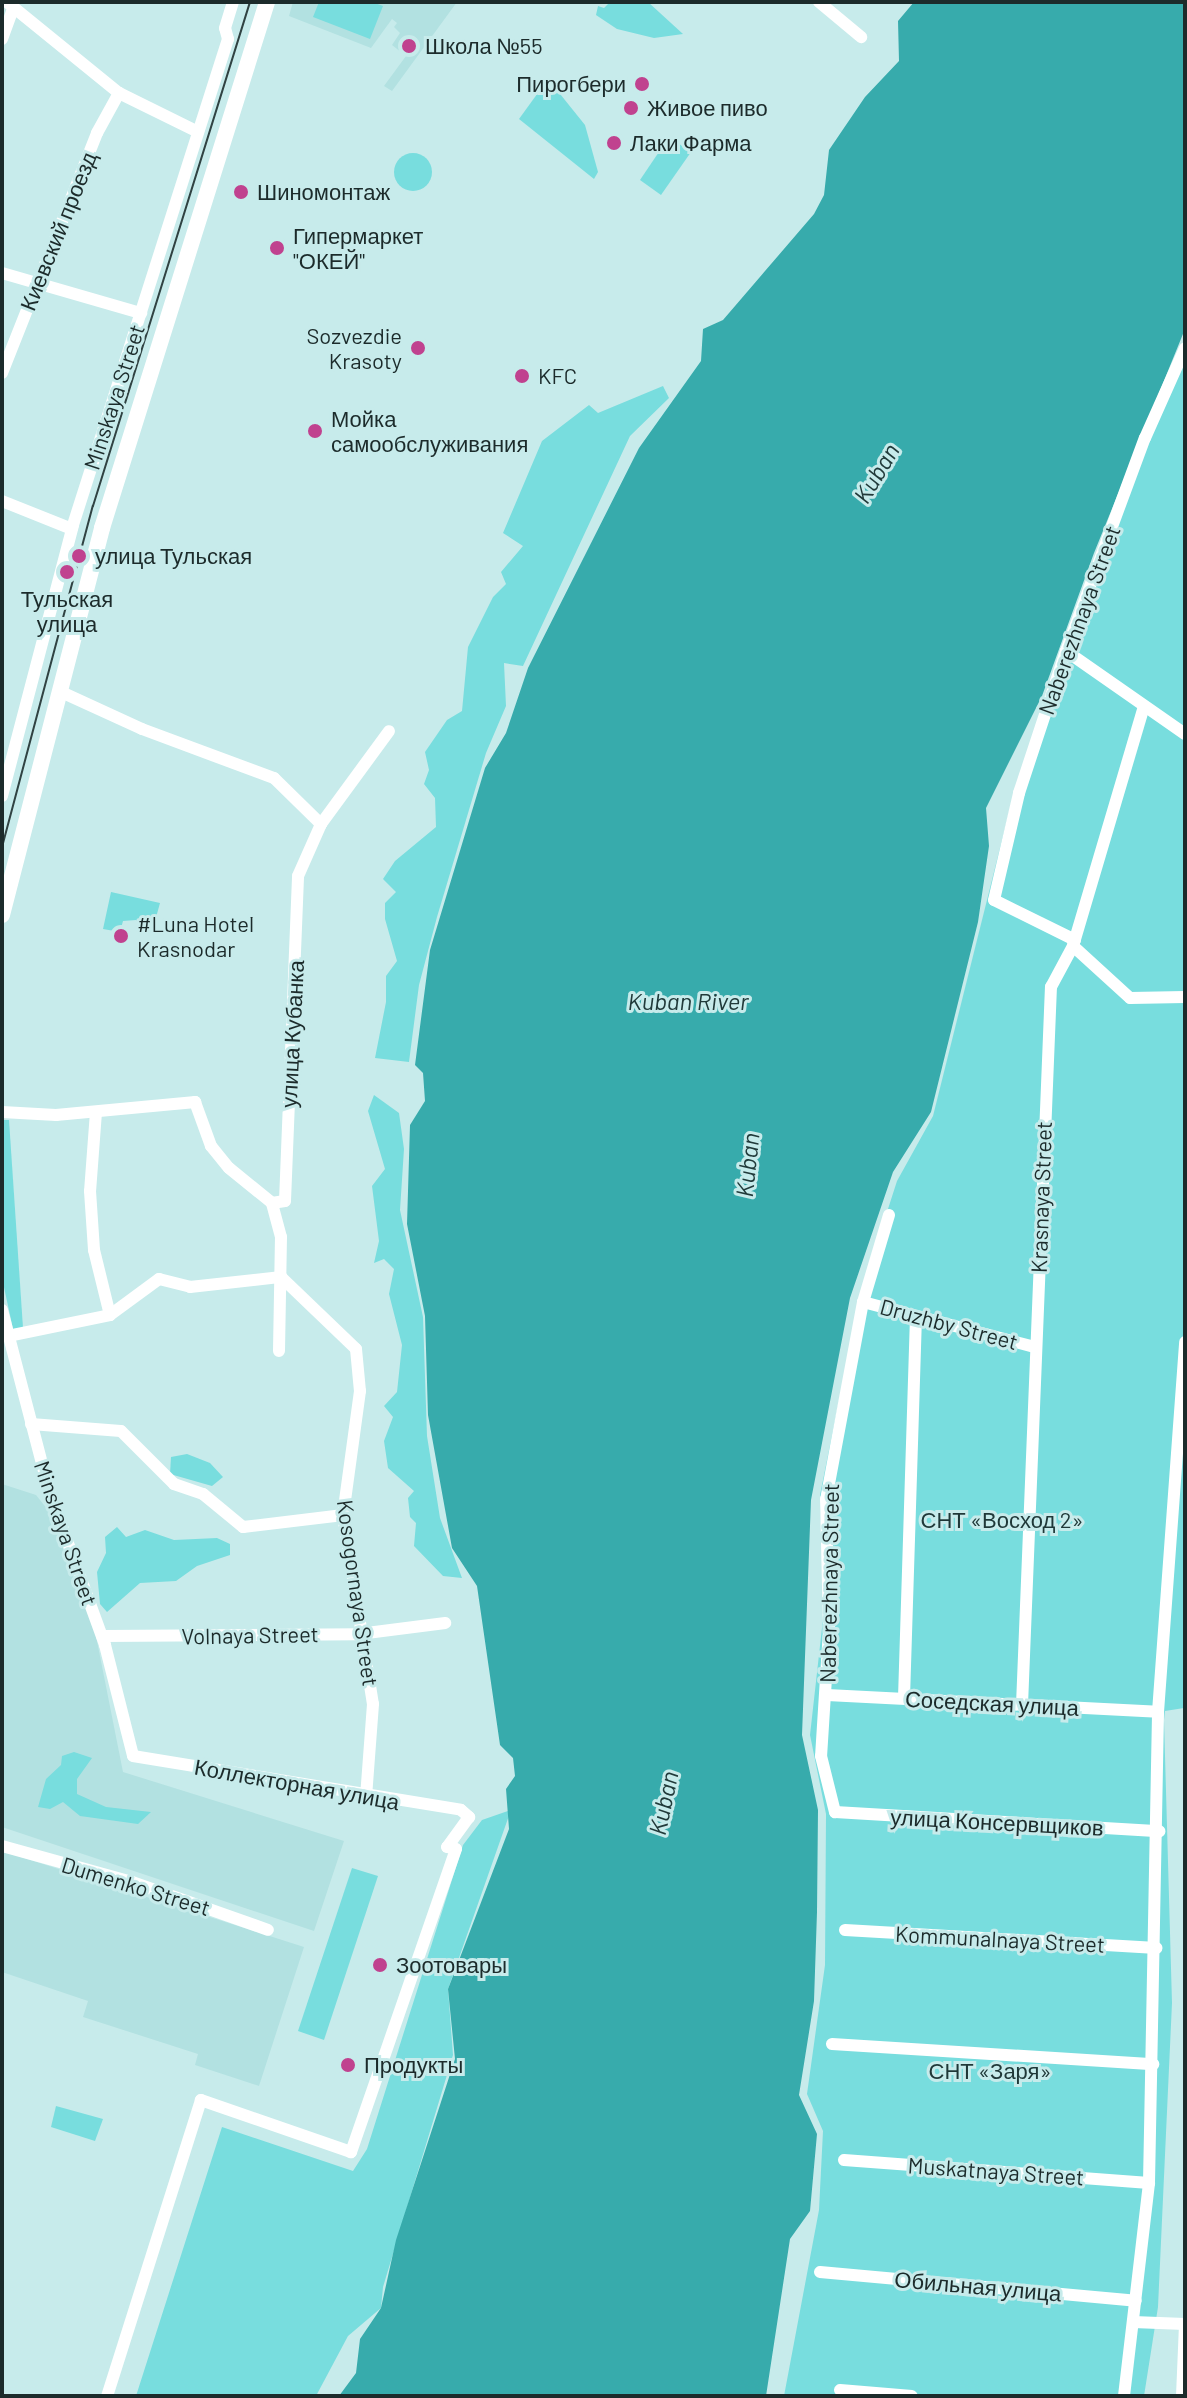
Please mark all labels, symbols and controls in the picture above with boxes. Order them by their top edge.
place label: Школа №55 [425,33,542,59]
marker: Школа №55 [400,37,418,55]
place label: Пирогбери [516,71,626,97]
marker: Пирогбери [633,75,651,93]
place label: Живое пиво [647,95,768,121]
marker: Живое пиво [622,99,640,117]
place label: Лаки Фарма [630,130,752,156]
marker: Лаки Фарма [605,134,623,152]
street label: Киевский проезд [14,148,102,314]
place label: Шиномонтаж [257,179,390,205]
marker: Шиномонтаж [232,183,250,201]
place label: Гипермаркет "ОКЕЙ" [293,222,423,274]
marker: Гипермаркет "ОКЕЙ" [268,239,286,257]
street label: Minskaya Street [78,321,150,473]
place label: Sozvezdie Krasoty [306,322,402,374]
marker: Sozvezdie Krasoty [409,339,427,357]
place label: KFC [538,363,577,389]
marker: KFC [513,367,531,385]
place label: Мойка самообслуживания [331,405,528,456]
marker: Мойка самообслуживания [306,422,324,440]
water label: Kuban [847,438,905,508]
street label: Naberezhnaya Street [1032,522,1126,718]
place label: улица Тульская [95,543,252,569]
marker: улица Тульская [70,547,88,565]
marker: Тульская улица [58,563,76,581]
place label: Тульская улица [21,585,113,636]
place label: #Luna Hotel Krasnodar [137,910,254,962]
marker: #Luna Hotel Krasnodar [112,927,130,945]
street label: улица Кубанка [275,960,309,1108]
water label: Kuban River [627,987,749,1015]
street label: Krasnaya Street [1025,1121,1057,1273]
water label: Kuban [729,1131,765,1199]
street label: Druzhby Street [877,1293,1021,1355]
street label: Minskaya Street [29,1457,103,1609]
street label: Naberezhnaya Street [814,1483,844,1683]
street label: Kosogornaya Street [332,1498,384,1688]
park label: СНТ «Восход 2» [921,1507,1083,1533]
street label: Volnaya Street [181,1621,319,1649]
street label: Соседская улица [905,1685,1079,1721]
street label: Коллекторная улица [192,1753,402,1815]
water label: Kuban [642,1768,684,1838]
street label: улица Консервщиков [890,1803,1104,1841]
street label: Dumenko Street [59,1851,213,1921]
street label: Kommunalnaya Street [894,1920,1106,1958]
place label: Зоотовары [396,1952,507,1978]
marker: Зоотовары [371,1956,389,1974]
place label: Продукты [364,2052,463,2078]
marker: Продукты [339,2056,357,2074]
park label: СНТ «Заря» [929,2058,1051,2084]
street label: Muskatnaya Street [907,2152,1085,2190]
street label: Обильная улица [893,2266,1063,2306]

